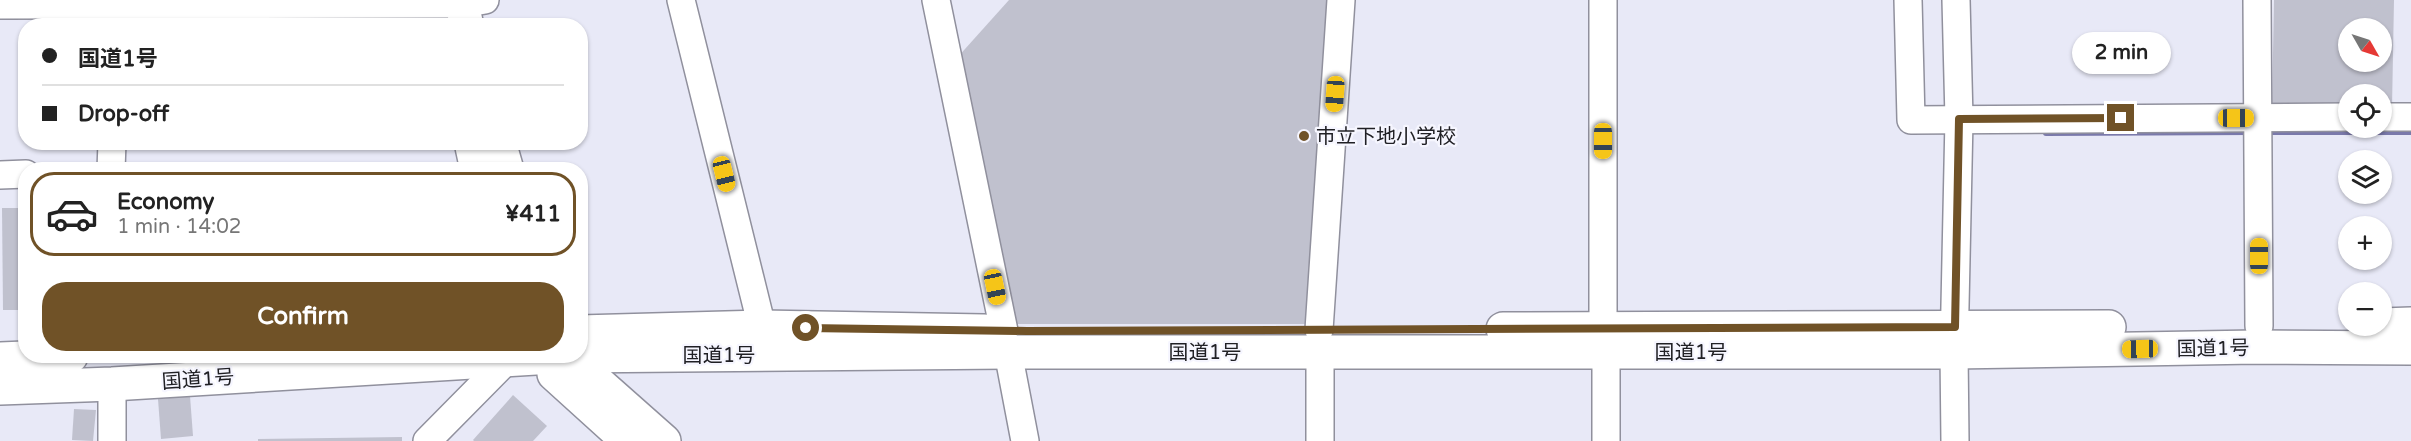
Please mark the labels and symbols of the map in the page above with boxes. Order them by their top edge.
north arrow [2338,18,2392,72]
callout: 2 min [2072,31,2170,73]
car [1325,75,1345,113]
route end [2107,104,2134,131]
car [2218,109,2254,127]
car [1594,123,1612,159]
place label: 市立下地小学校 [1316,125,1456,149]
marker: 市立下地小学校 [1297,129,1311,143]
car [711,154,737,194]
car [2250,238,2268,274]
car [982,268,1008,306]
route start [792,314,819,341]
street label: 国道1号 [2177,336,2250,362]
car [2122,340,2158,358]
street label: 国道1号 [1169,341,1241,365]
street label: 国道1号 [1655,341,1727,365]
street label: 国道1号 [683,344,755,368]
street label: 国道1号 [161,365,235,394]

